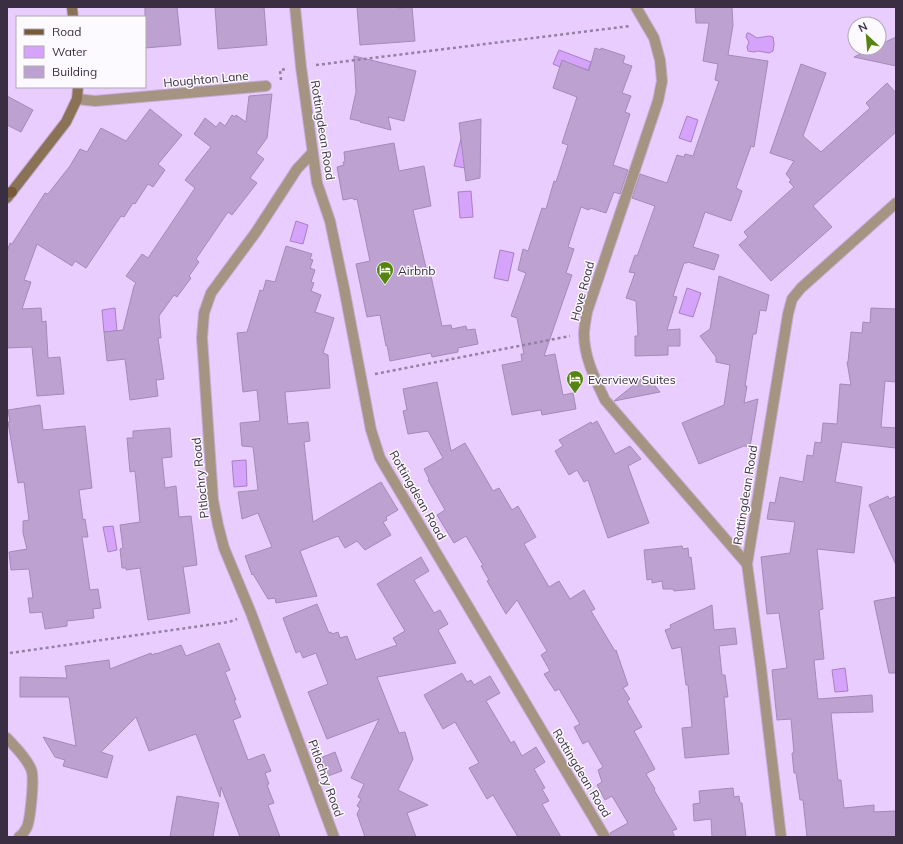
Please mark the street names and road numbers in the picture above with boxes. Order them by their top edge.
street label: Houghton Lane [163,68,249,90]
street label: Rottingdean Road [308,79,338,181]
street label: Hove Road [567,259,597,323]
street label: Pitlochry Road [188,437,212,519]
street label: Rottingdean Road [730,444,760,546]
street label: Rottingdean Road [386,448,450,542]
street label: Rottingdean Road [550,726,614,820]
street label: Pitlochry Road [305,737,347,819]

